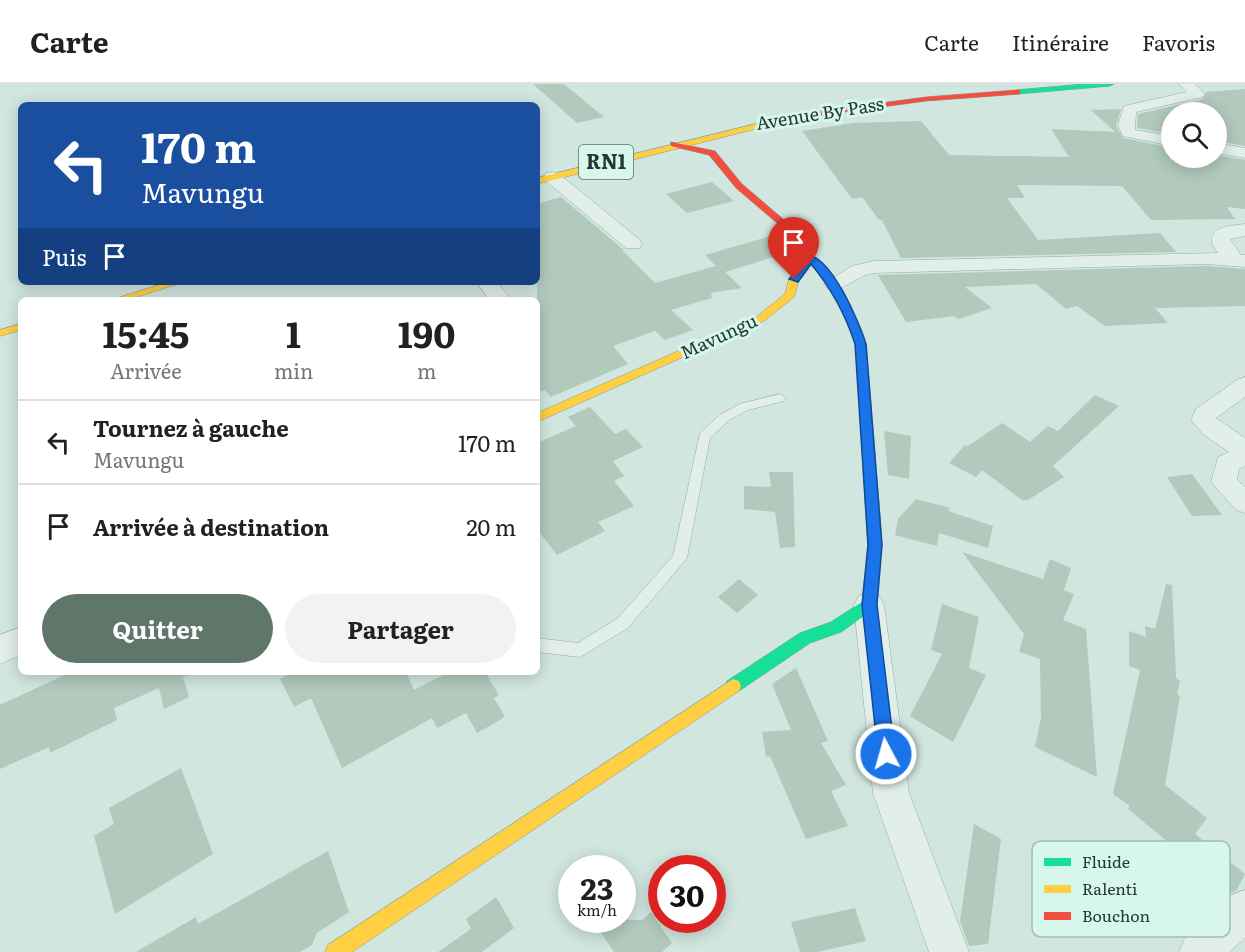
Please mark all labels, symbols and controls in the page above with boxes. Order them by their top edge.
text: Carte [30,20,109,62]
text: Carte [924,26,979,57]
text: Itinéraire [1012,26,1109,57]
text: Favoris [1142,26,1215,57]
street label: Avenue By Pass [754,89,886,136]
map controls [1161,102,1227,168]
button: search [1161,102,1227,168]
text: 170 m [141,114,256,176]
icon: left [42,126,120,204]
road number: RN1 [579,145,633,179]
text: Mavungu [141,171,264,211]
pin [768,217,819,279]
icon: arrive [777,226,810,259]
text: Puis [42,240,86,273]
icon: arrive [98,240,131,273]
text: 15:45 [102,306,189,359]
text: 1 [286,306,301,359]
text: 190 [398,306,456,359]
street label: Mavungu [675,306,761,365]
text: Arrivée [110,355,182,385]
text: min [274,355,313,385]
text: m [417,355,436,385]
text: Tournez à gauche [93,411,289,444]
icon: left [42,426,75,459]
text: 170 m [458,426,516,459]
text: Mavungu [93,444,184,474]
icon: arrive [42,510,75,543]
text: Arrivée à destination [93,510,329,543]
text: 20 m [466,510,516,543]
button: Quitter [42,594,273,663]
button: Partager [285,594,516,663]
position arrow [854,722,918,786]
legend [1032,841,1230,937]
text: Fluide [1082,849,1130,873]
speed limit sign: 30 [648,855,726,933]
text: 23 [581,865,613,909]
text: Ralenti [1082,876,1137,900]
text: km/h [577,898,617,921]
text: Bouchon [1082,903,1151,927]

